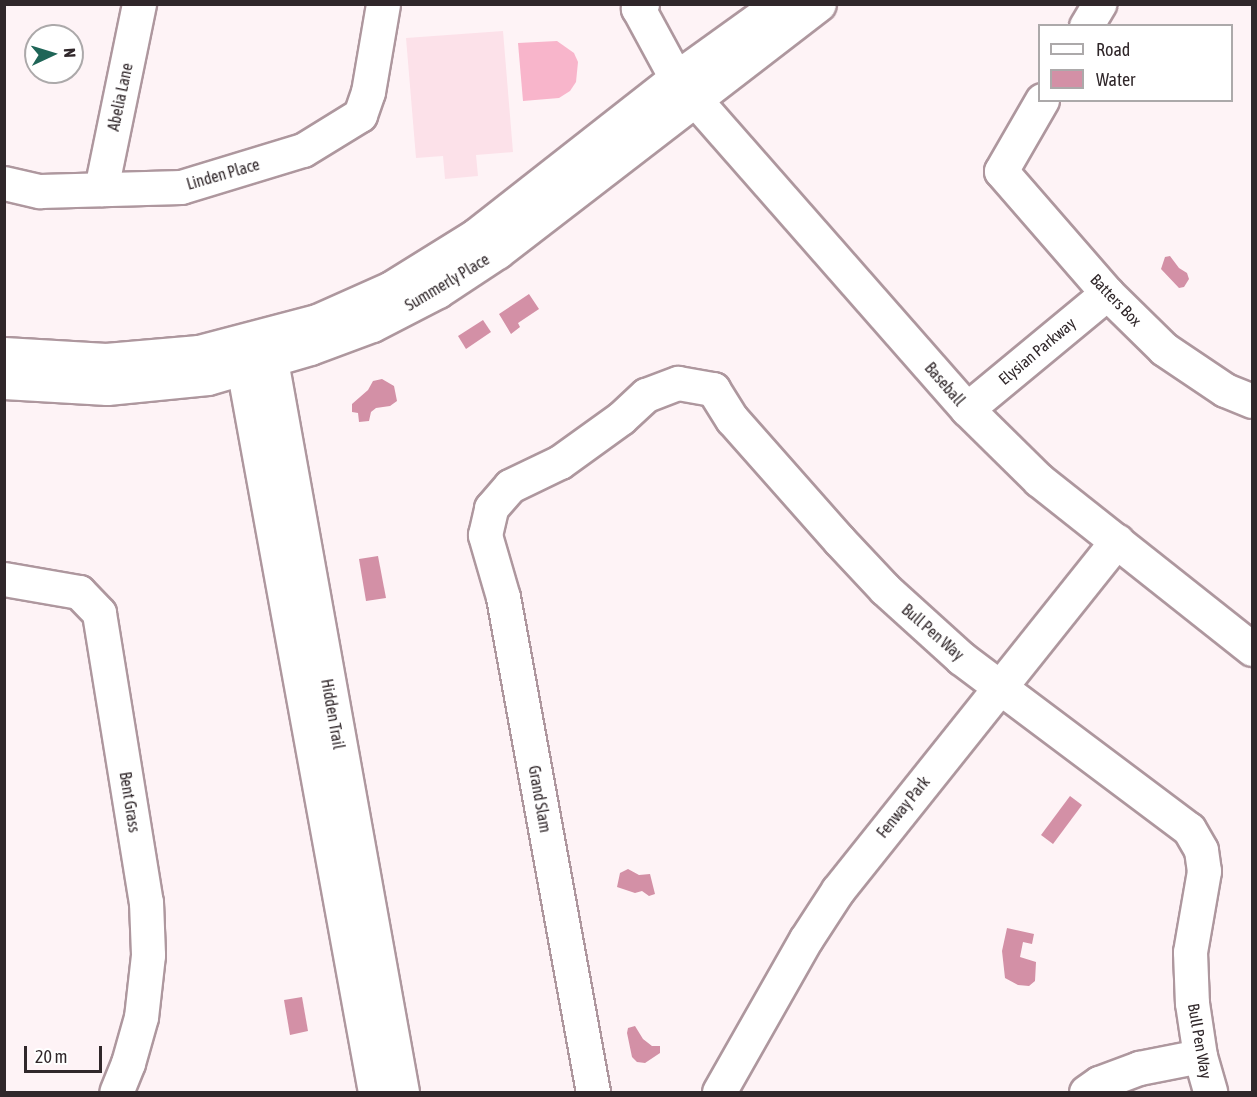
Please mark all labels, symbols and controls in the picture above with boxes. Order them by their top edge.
north arrow [24,24,84,84]
legend [1038,24,1233,102]
text: Road [1096,39,1130,60]
text: N [61,48,79,58]
street label: Abelia Lane [103,61,137,133]
text: Water [1096,69,1135,90]
street label: Linden Place [184,154,262,194]
street label: Summerly Place [401,249,493,315]
street label: Batters Box [1086,270,1146,330]
street label: Elysian Parkway [995,313,1079,389]
street label: Baseball [921,358,969,410]
street label: Bull Pen Way [898,600,968,664]
street label: Hidden Trail [317,677,349,751]
street label: Grand Slam [525,764,555,834]
street label: Bent Grass [116,770,144,834]
street label: Fenway Park [872,772,934,842]
street label: Bull Pen Way [1184,1002,1216,1080]
scale bar [27,1034,105,1072]
text: 20 m [35,1046,67,1067]

